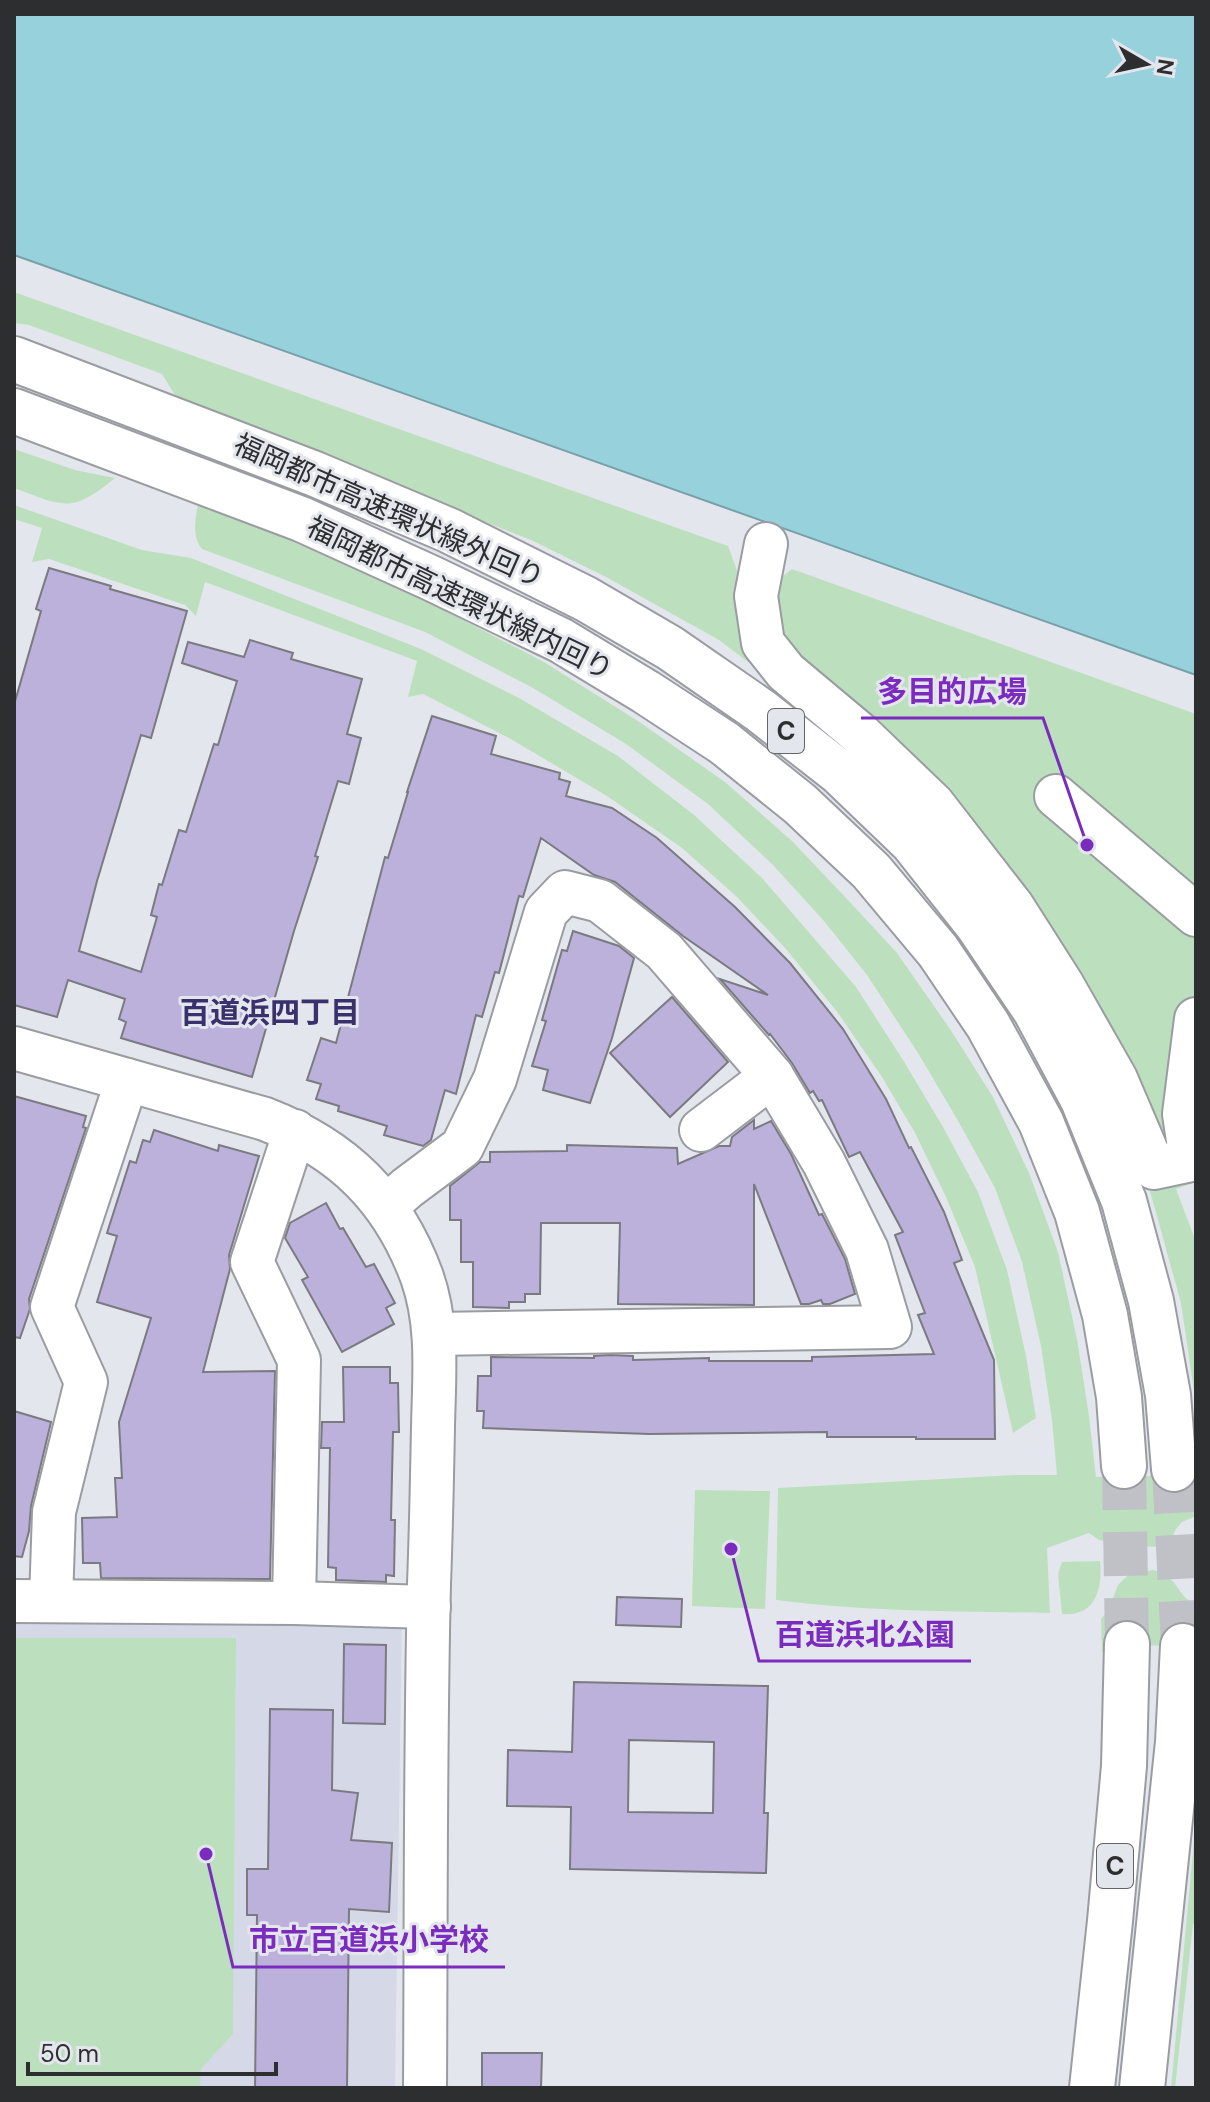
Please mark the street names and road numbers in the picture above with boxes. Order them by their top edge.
street label: 福岡都市高速環状線外回り [228,426,550,596]
street label: 福岡都市高速環状線内回り [301,508,619,688]
road number: C [768,709,804,753]
road number: C [1097,1844,1133,1888]

